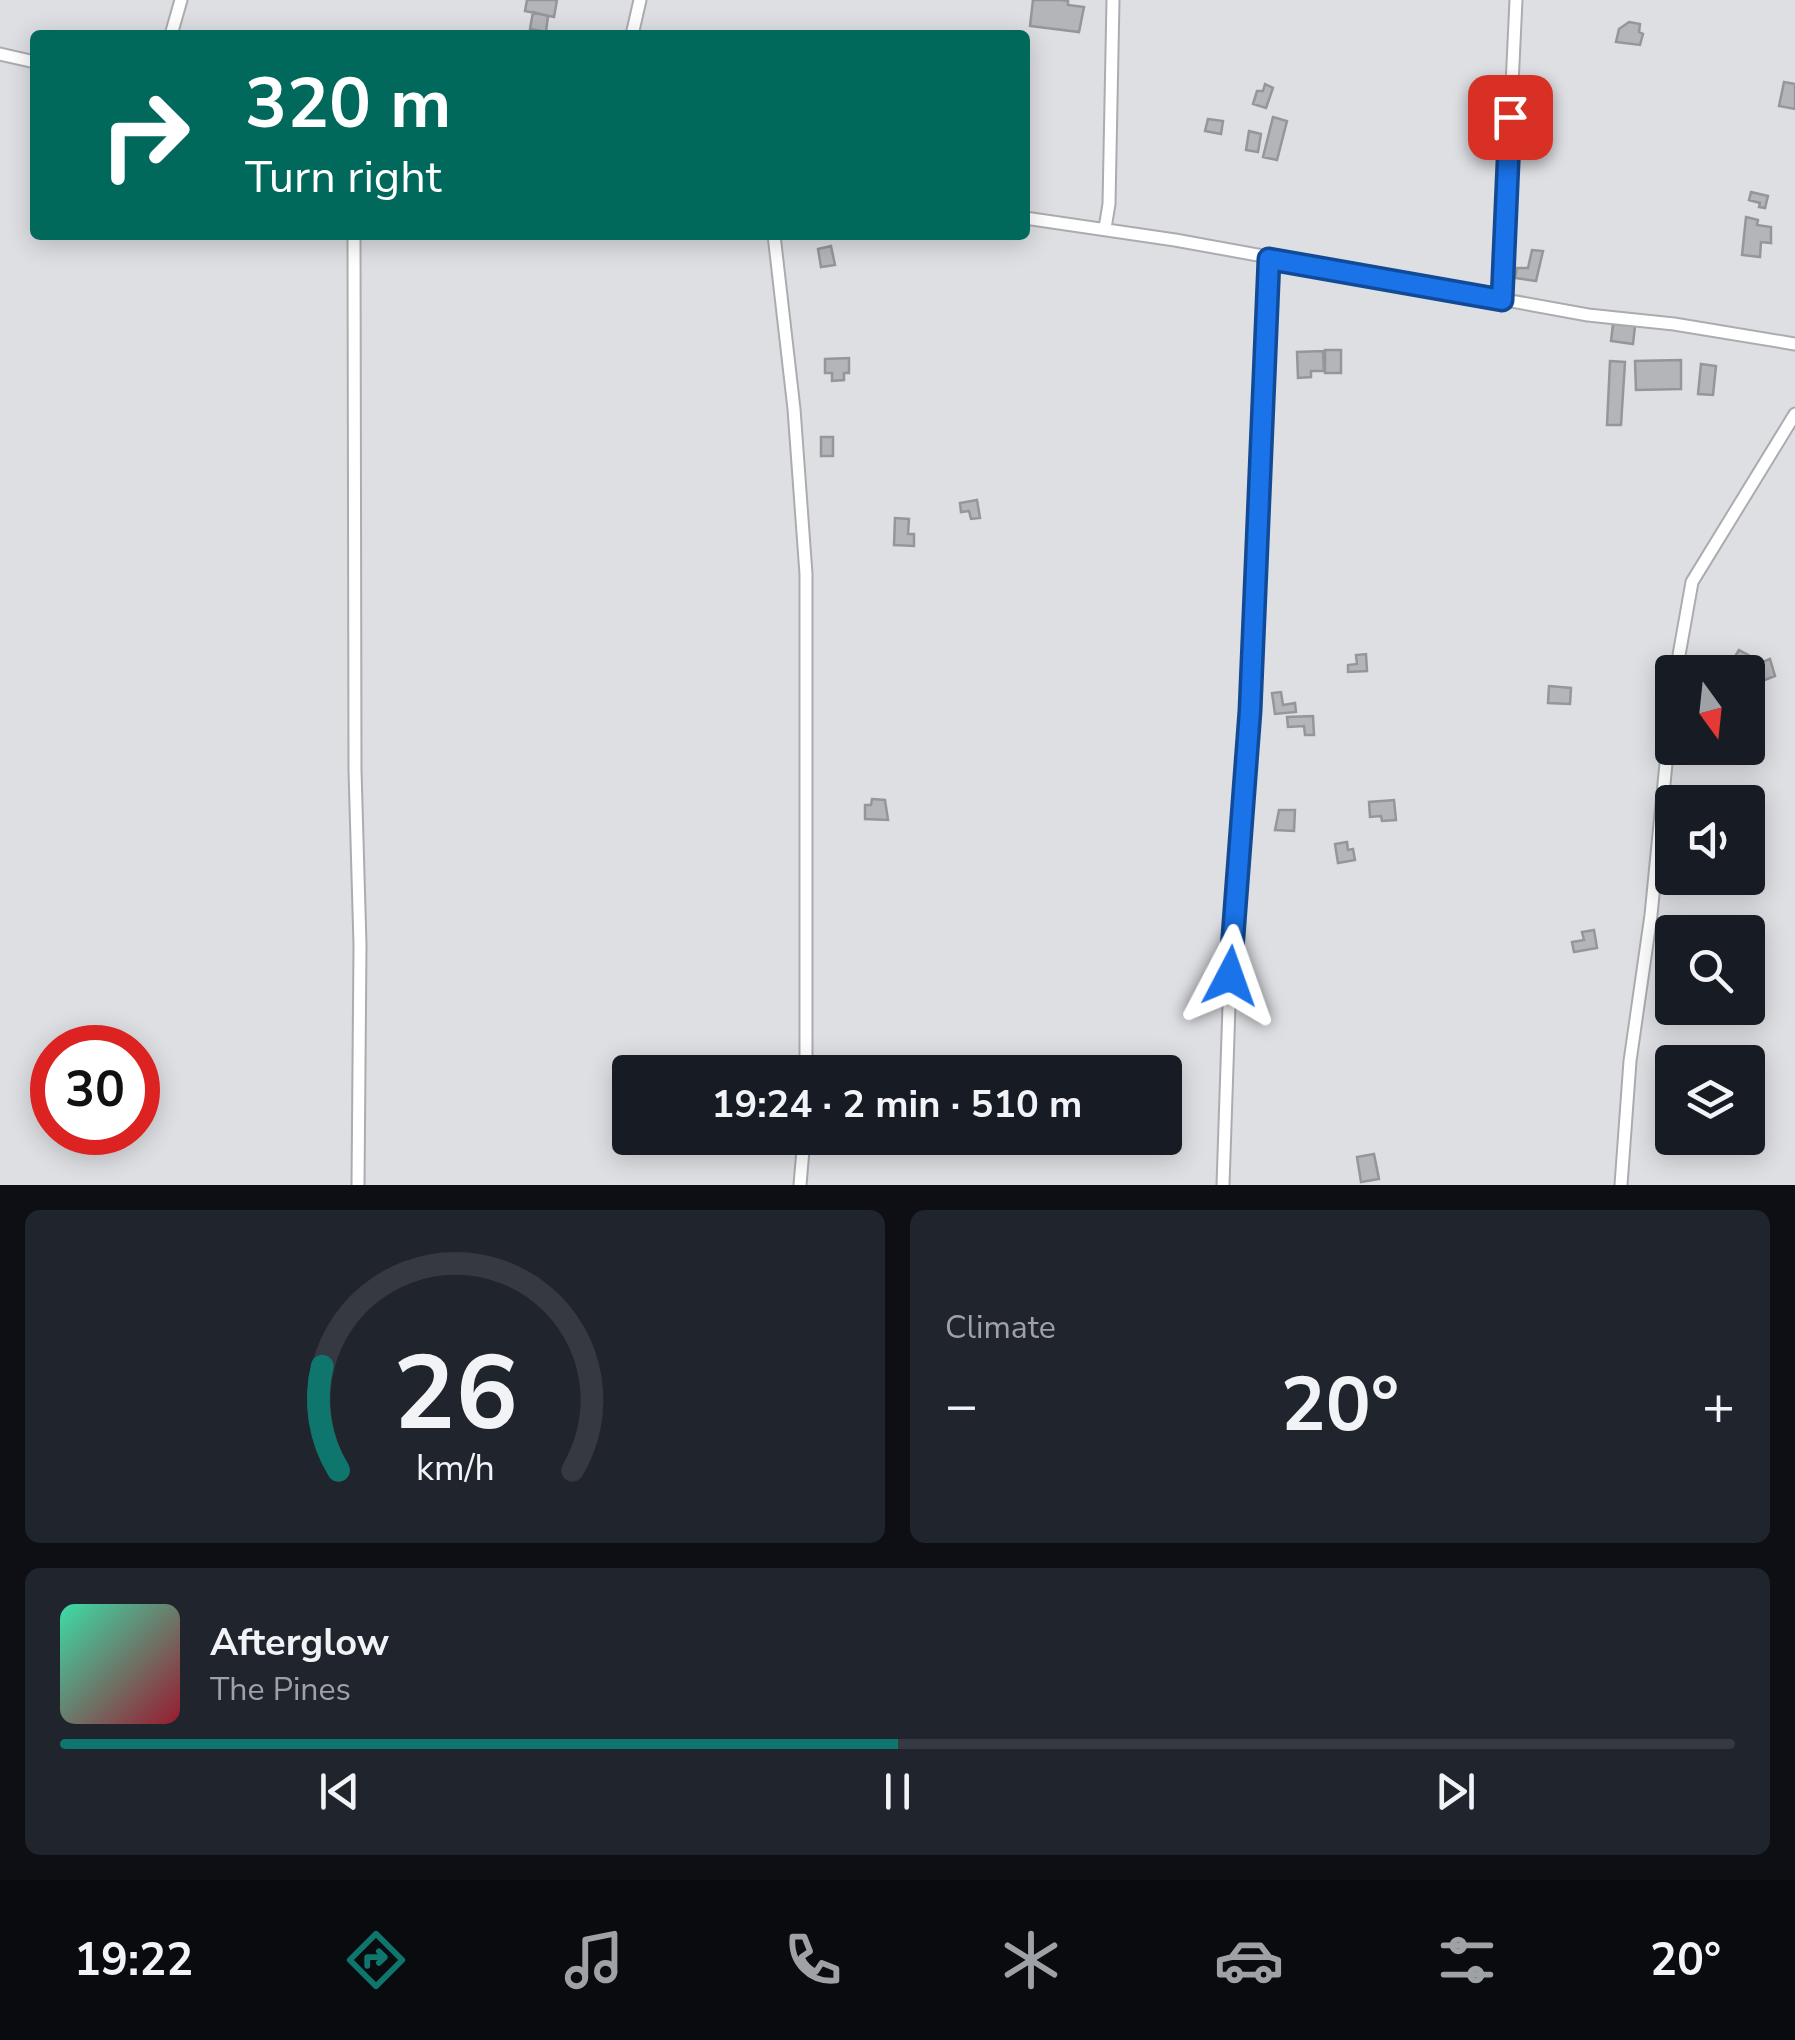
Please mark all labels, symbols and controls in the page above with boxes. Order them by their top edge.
text: 320 m [245,56,451,152]
icon: right [80,70,210,200]
pin [1468,75,1553,160]
icon: arrive [1483,90,1538,145]
text: Turn right [245,147,442,208]
north arrow [1655,655,1765,765]
map controls [1655,655,1765,1155]
button: sound [1655,785,1765,895]
button: search [1655,915,1765,1025]
position arrow [1178,924,1282,1028]
speed limit sign: 30 [30,1025,160,1155]
button: layers [1655,1045,1765,1155]
text: 19:24 · 2 min · 510 m [712,1079,1082,1130]
text: Climate [945,1306,1056,1349]
text: 26 [393,1323,517,1465]
text: 20° [1281,1354,1399,1456]
text: − [945,1368,978,1443]
text: + [1702,1368,1735,1443]
text: km/h [416,1444,494,1493]
text: Afterglow [210,1617,389,1668]
text: The Pines [210,1668,351,1711]
icon: previous [312,1764,367,1819]
icon: pause [870,1764,925,1819]
icon: next [1428,1764,1483,1819]
icon: directions [341,1925,411,1995]
icon: music [559,1925,629,1995]
icon: phone [778,1925,848,1995]
icon: climate [996,1925,1066,1995]
icon: car [1214,1925,1284,1995]
icon: filters [1432,1925,1502,1995]
text: 19:22 [74,1930,193,1991]
text: 20° [1650,1930,1721,1991]

